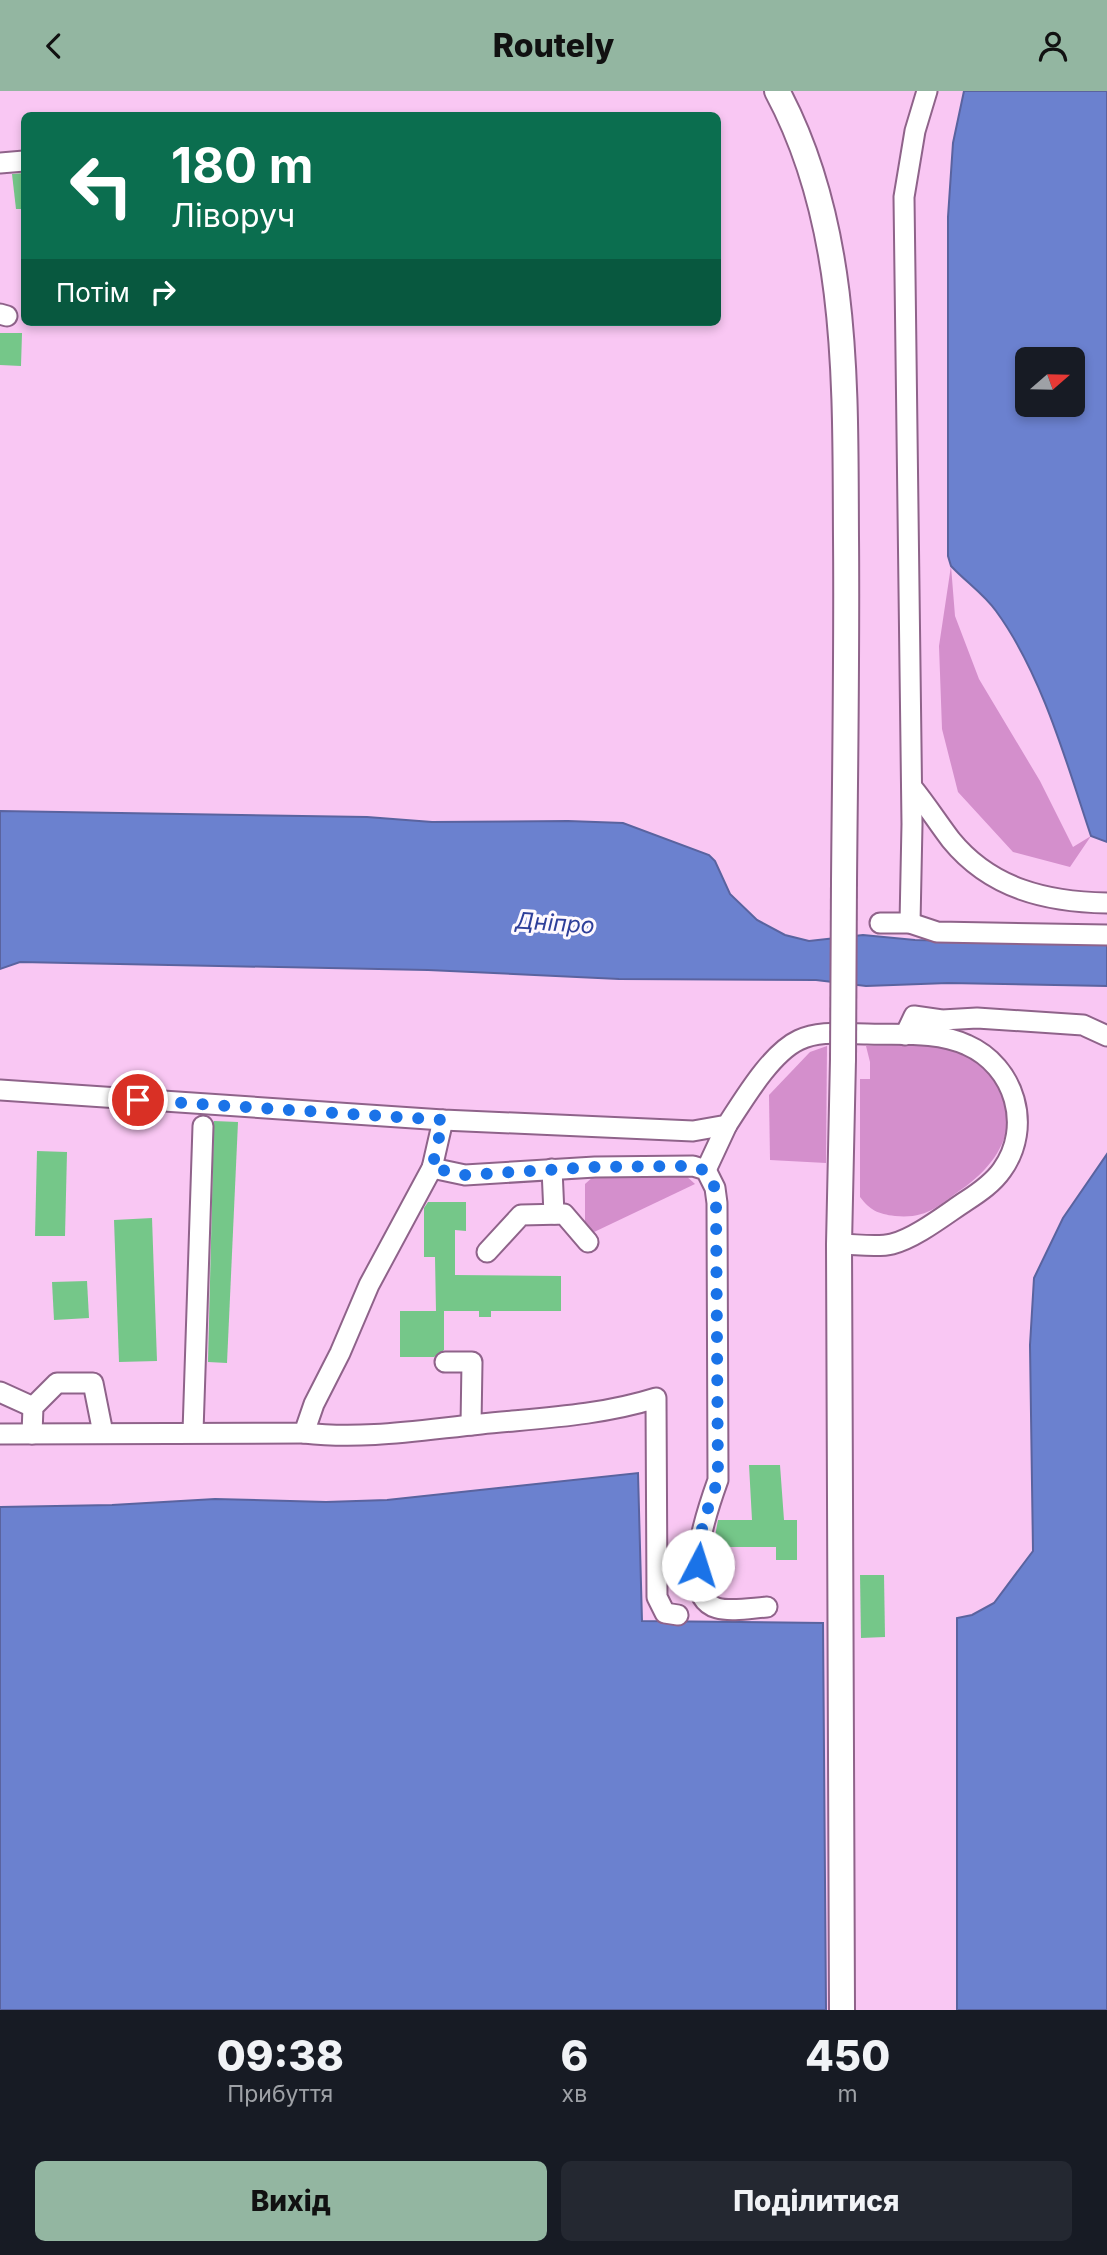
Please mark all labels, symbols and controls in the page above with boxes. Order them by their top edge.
text: Routely [493,26,614,65]
icon: back [35,27,73,65]
icon: person [1034,27,1072,65]
text: 180 m [171,136,313,195]
icon: left [56,140,147,231]
text: Ліворуч [171,196,295,235]
icon: right [144,273,182,311]
text: Потім [56,277,130,308]
north arrow [1015,347,1085,417]
map controls [1015,347,1085,417]
water label: Дніпро [513,906,596,940]
pin [108,1070,168,1130]
icon: arrive [119,1081,157,1119]
position arrow [661,1528,735,1602]
text: 09:38 [217,2030,344,2081]
text: 6 [560,2030,588,2081]
text: 450 [805,2030,890,2081]
text: Прибуття [227,2080,333,2108]
text: хв [562,2080,587,2108]
text: m [838,2080,858,2108]
button: Вихід [35,2161,547,2241]
button: Поділитися [561,2161,1072,2241]

